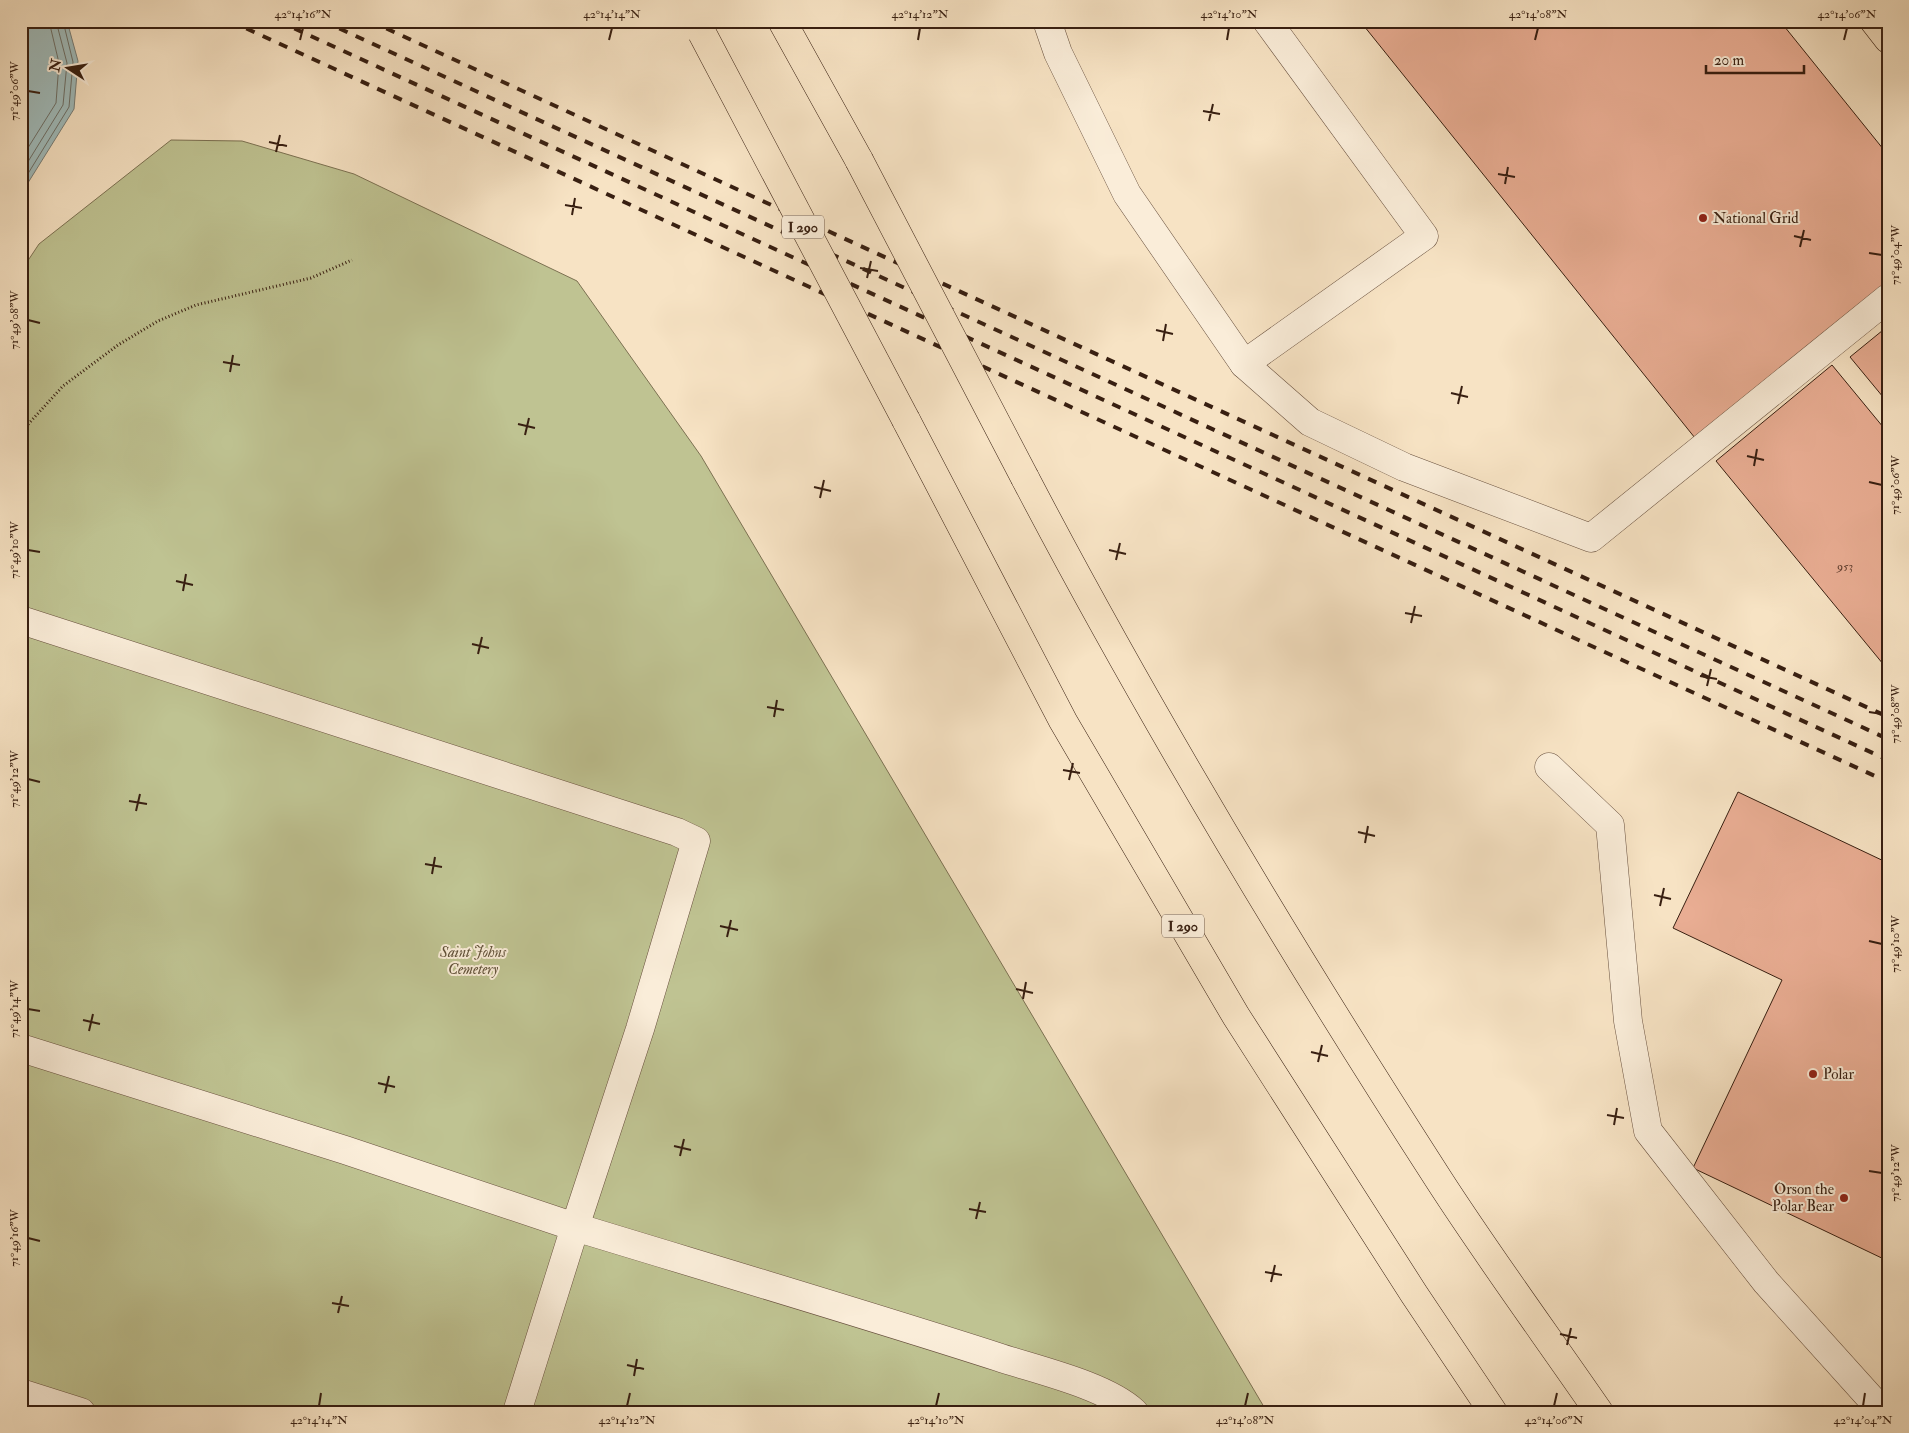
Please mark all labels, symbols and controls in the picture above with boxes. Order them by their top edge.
text: 42°14'16"N [275,7,332,22]
text: 42°14'14"N [583,7,641,22]
text: 42°14'12"N [892,7,949,22]
text: 42°14'10"N [1201,7,1258,22]
text: 42°14'08"N [1509,7,1567,22]
text: 42°14'06"N [1818,7,1877,22]
north arrow [42,42,92,92]
scale bar [1706,42,1804,74]
text: 20 m [1714,51,1744,70]
text: N [46,57,65,74]
text: 71°49'06"W [7,61,22,121]
place label: National Grid [1713,209,1799,228]
marker: National Grid [1697,212,1709,224]
road number: I 290 [782,216,824,238]
text: 71°49'04"W [1888,224,1903,285]
text: 71°49'08"W [7,290,22,349]
text: 71°49'06"W [1888,455,1903,515]
text: 71°49'10"W [7,520,22,579]
house number: 953 [1836,559,1853,574]
text: 71°49'08"W [1888,684,1903,743]
text: 71°49'12"W [7,749,22,808]
road number: I 290 [1162,914,1204,938]
text: 71°49'10"W [1888,914,1903,973]
park label: Saint Johns Cemetery [439,943,507,979]
text: 71°49'14"W [7,979,22,1038]
place label: Polar [1823,1065,1855,1084]
marker: Polar [1807,1068,1819,1080]
text: 71°49'12"W [1888,1143,1903,1202]
place label: Orson the Polar Bear [1772,1180,1834,1216]
marker: Orson the Polar Bear [1838,1192,1850,1204]
text: 71°49'16"W [7,1208,22,1267]
text: 42°14'14"N [290,1413,348,1428]
text: 42°14'12"N [599,1413,656,1428]
text: 42°14'10"N [908,1413,965,1428]
text: 42°14'08"N [1216,1413,1274,1428]
text: 42°14'06"N [1525,1413,1584,1428]
text: 42°14'04"N [1833,1413,1893,1428]

